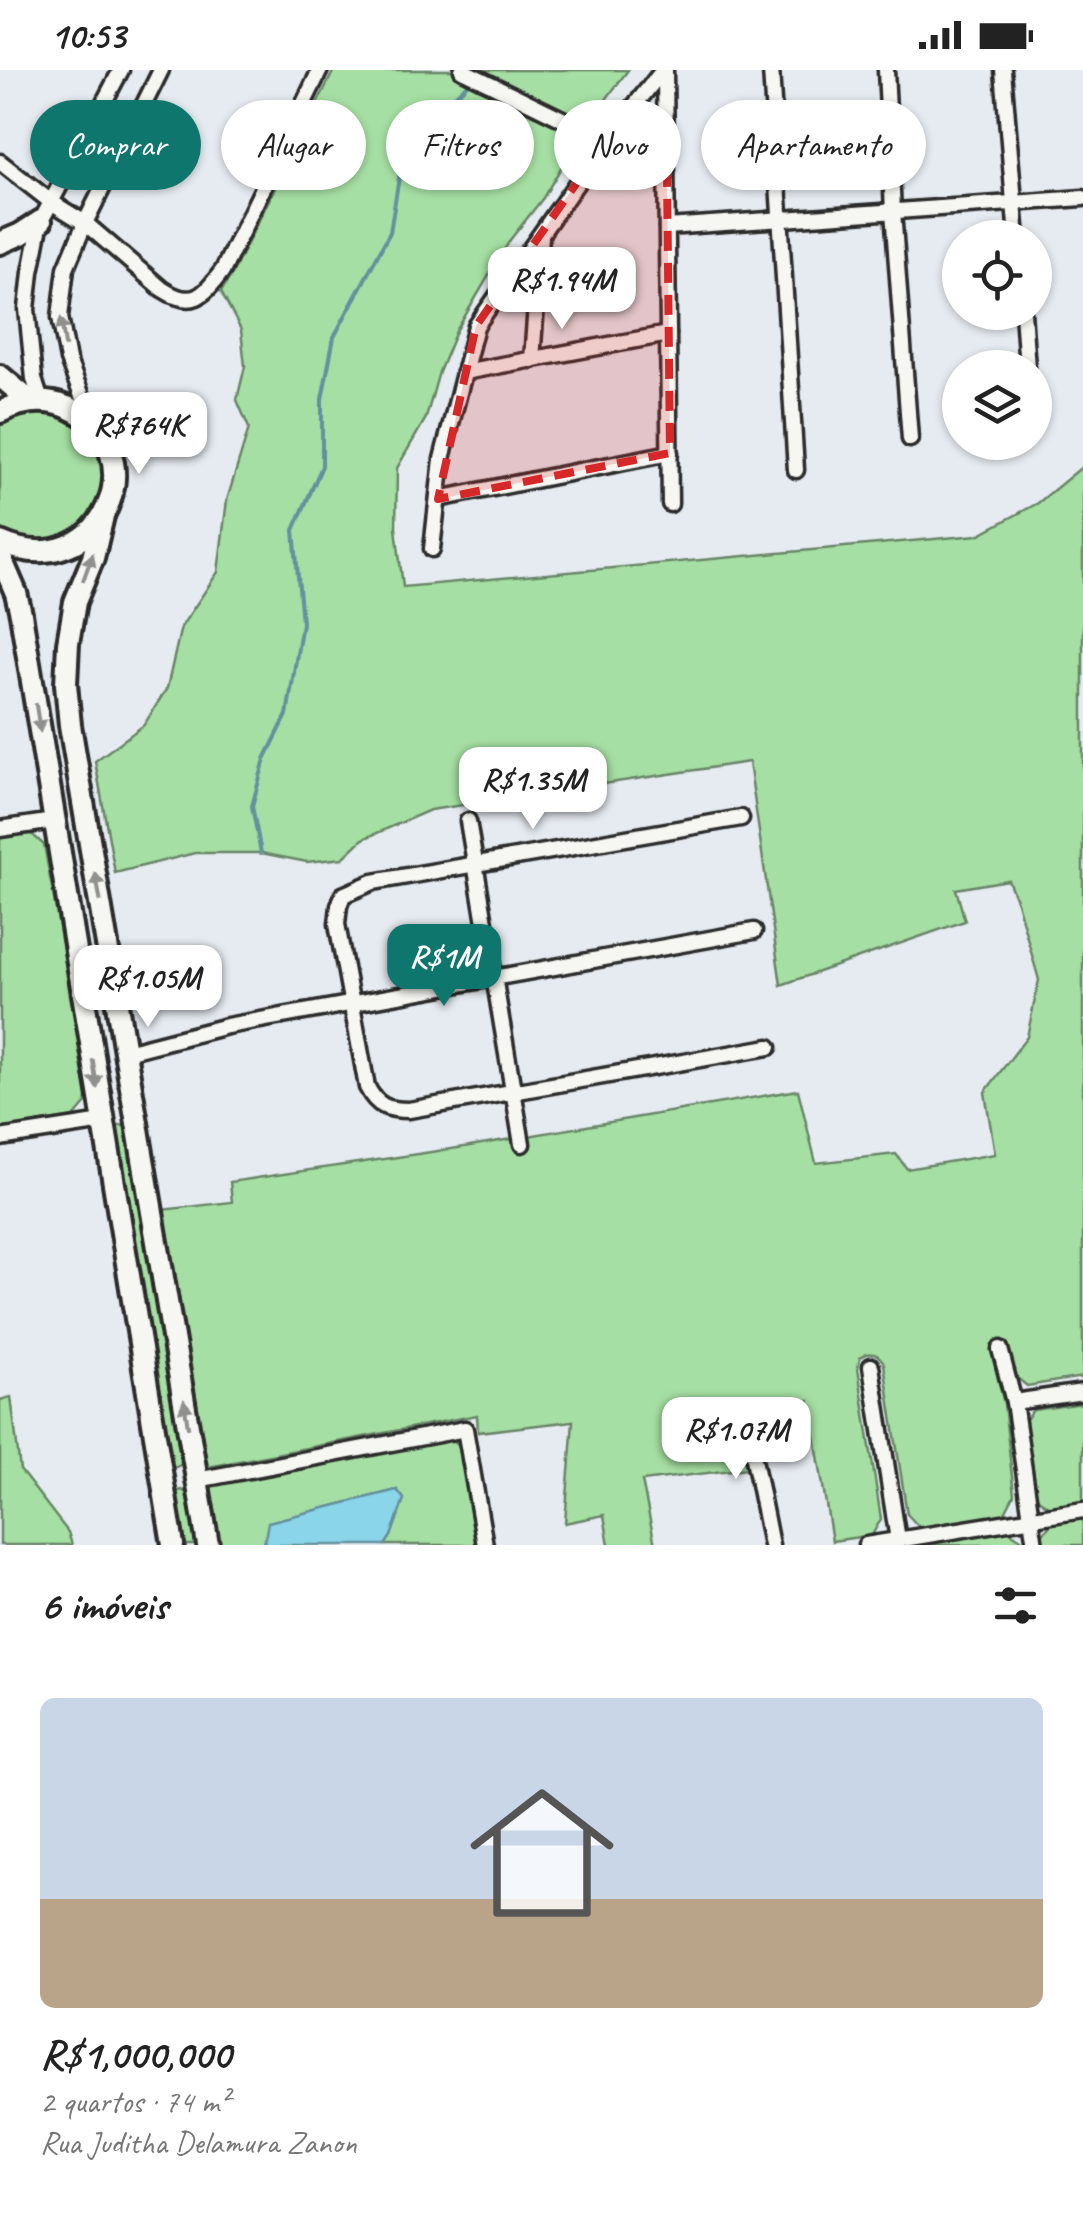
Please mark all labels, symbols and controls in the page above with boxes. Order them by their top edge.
text: 10:53 [50,12,125,59]
chip: Comprar [30,100,201,190]
chip: Alugar [221,100,366,190]
chip: Filtros [386,100,534,190]
chip: Novo [554,100,681,190]
chip: Apartamento [701,100,926,190]
map controls [942,220,1052,460]
button: locate [942,220,1052,330]
pin: R$1.94M [470,247,654,332]
text: R$1.94M [510,259,614,300]
one-way arrow [55,316,71,348]
button: layers [942,350,1052,460]
pin: R$764K [58,392,220,477]
text: R$764K [93,404,185,445]
one-way arrow [82,552,97,582]
one-way arrow [31,703,46,735]
pin: R$1.35M [441,747,625,832]
text: R$1.35M [481,759,585,800]
one-way arrow [90,870,105,902]
pin: R$1M [385,924,503,1009]
text: R$1M [409,936,479,977]
pin: R$1.05M [56,945,240,1030]
text: R$1.05M [96,957,200,998]
one-way arrow [88,1059,103,1090]
pin: R$1.07M [644,1397,828,1482]
one-way arrow [178,1398,193,1430]
text: R$1.07M [684,1409,788,1450]
icon: filters [988,1578,1043,1633]
text: 6 imóveis [40,1579,168,1632]
icon: home [452,1763,632,1943]
text: R$1,000,000 [40,2028,231,2081]
text: 2 quartos · 74 m² [40,2081,229,2122]
text: Rua Juditha Delamura Zanon [40,2122,357,2163]

